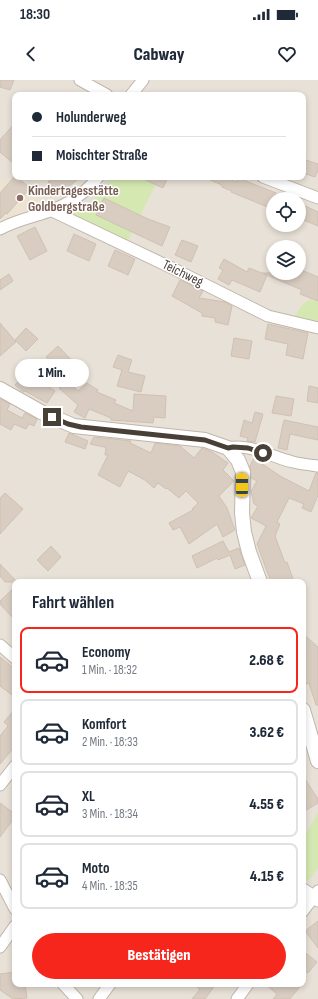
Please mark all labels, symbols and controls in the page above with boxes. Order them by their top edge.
text: 18:30 [20,5,50,24]
icon: back [20,43,42,65]
icon: heart [276,43,298,65]
text: Cabway [134,44,184,65]
text: Holunderweg [56,108,126,127]
text: Moischter Straße [56,146,148,165]
place label: Kindertagesstätte Goldbergstraße [28,182,119,215]
map controls [266,192,306,280]
button: locate [266,192,306,232]
marker: Kindertagesstätte Goldbergstraße [15,193,25,203]
button: layers [266,240,306,280]
street label: Teichweg [160,256,207,290]
callout: 1 Min. [15,359,89,387]
text: 1 Min. [38,365,66,381]
route end [43,408,61,426]
route start [254,444,272,462]
car [236,473,248,497]
text: Fahrt wählen [32,592,114,613]
icon: car [34,642,70,678]
text: Economy [82,643,131,662]
text: 2.68 € [249,651,284,670]
text: 1 Min. · 18:32 [82,662,137,678]
icon: car [34,714,70,750]
text: Komfort [82,715,126,734]
text: 3.62 € [250,723,284,742]
text: 2 Min. · 18:33 [82,734,138,750]
icon: car [34,786,70,822]
text: XL [82,787,95,806]
text: 4.55 € [249,795,284,814]
text: 3 Min. · 18:34 [82,806,138,822]
icon: car [34,858,70,894]
text: Moto [82,859,109,878]
text: 4.15 € [250,867,284,886]
text: 4 Min. · 18:35 [82,878,138,894]
button: Bestätigen [32,933,286,979]

